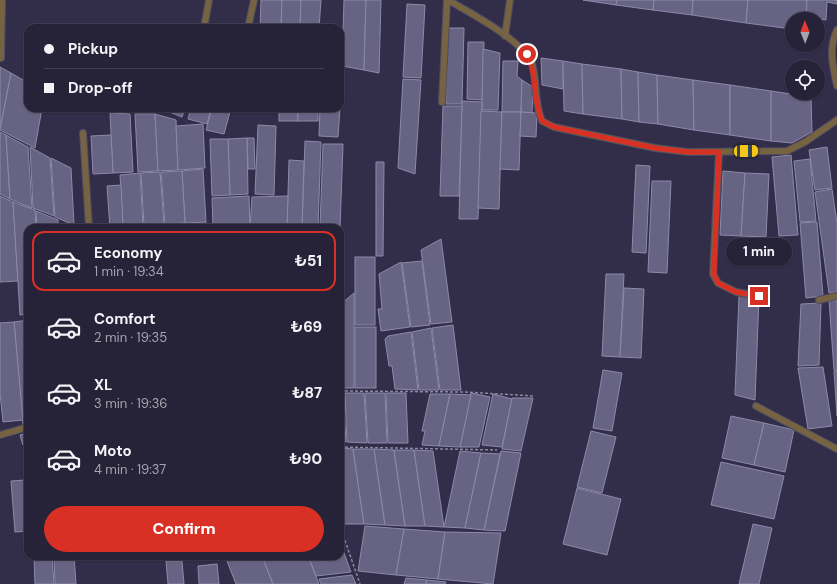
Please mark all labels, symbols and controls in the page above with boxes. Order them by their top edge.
north arrow [785,12,825,52]
map controls [785,12,825,100]
text: Pickup [68,39,118,59]
route start [518,45,536,63]
button: locate [785,60,825,100]
text: Drop-off [68,78,133,98]
car [734,145,758,157]
callout: 1 min [726,238,792,266]
icon: car [46,243,82,279]
text: Economy [94,243,162,263]
text: 1 min [743,243,775,260]
text: ₺51 [295,251,322,271]
text: 1 min · 19:34 [94,263,164,280]
route end [750,287,768,305]
icon: car [46,309,82,345]
text: Comfort [94,309,155,329]
text: ₺69 [291,317,322,337]
text: 2 min · 19:35 [94,329,167,346]
icon: car [46,375,82,411]
text: XL [94,375,112,395]
text: ₺87 [292,383,322,403]
text: 3 min · 19:36 [94,395,168,412]
icon: car [46,441,82,477]
text: Moto [94,441,132,461]
text: ₺90 [289,449,322,469]
text: 4 min · 19:37 [94,461,166,478]
button: Confirm [44,506,324,552]

